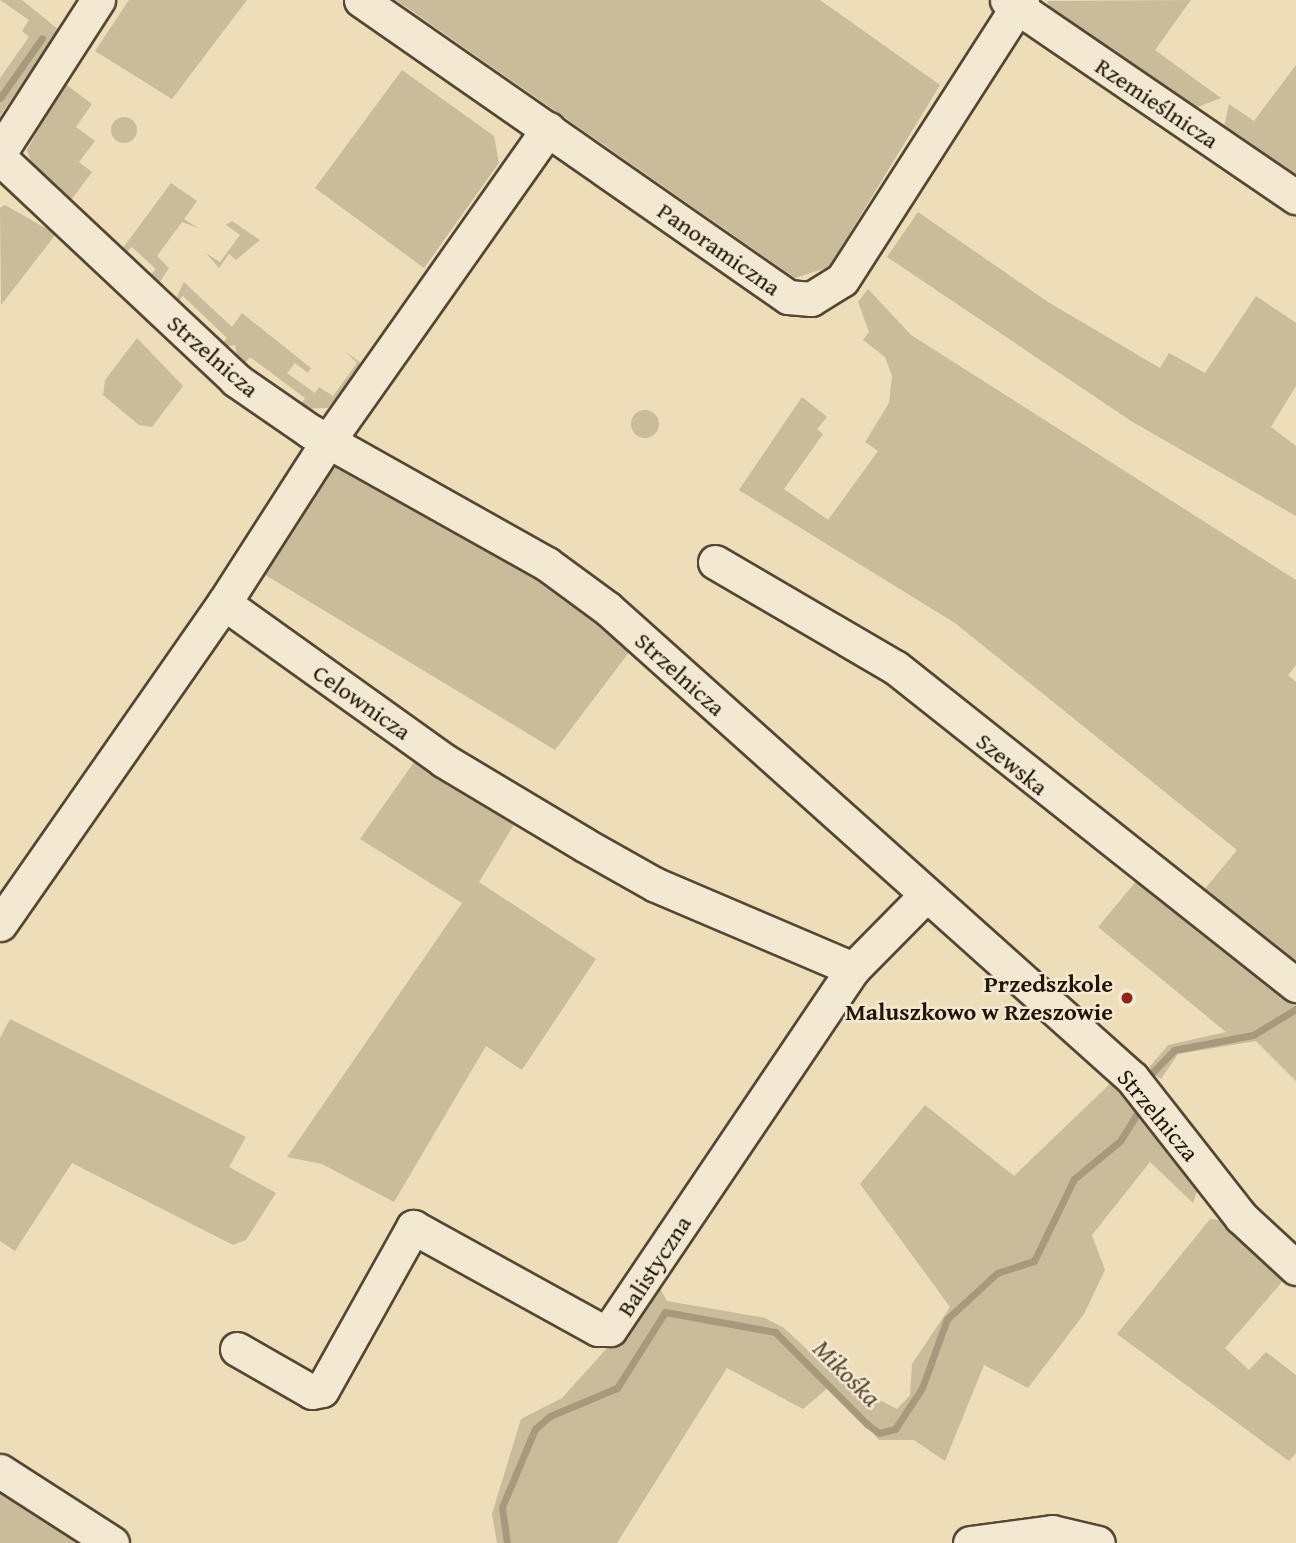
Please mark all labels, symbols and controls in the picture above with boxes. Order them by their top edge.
street label: Rzemieślnicza [1090,51,1224,155]
street label: Panoramiczna [652,196,786,302]
street label: Strzelnicza [162,309,264,403]
street label: Strzelnicza [629,626,731,722]
street label: Celownicza [308,658,416,746]
street label: Szewska [970,727,1054,801]
place label: Przedszkole Maluszkowo w Rzeszowie [845,970,1113,1026]
marker: Przedszkole Maluszkowo w Rzeszowie [1119,990,1135,1006]
street label: Strzelnicza [1111,1063,1205,1167]
street label: Balistyczna [611,1210,697,1322]
water label: Mikośka [807,1333,887,1413]

